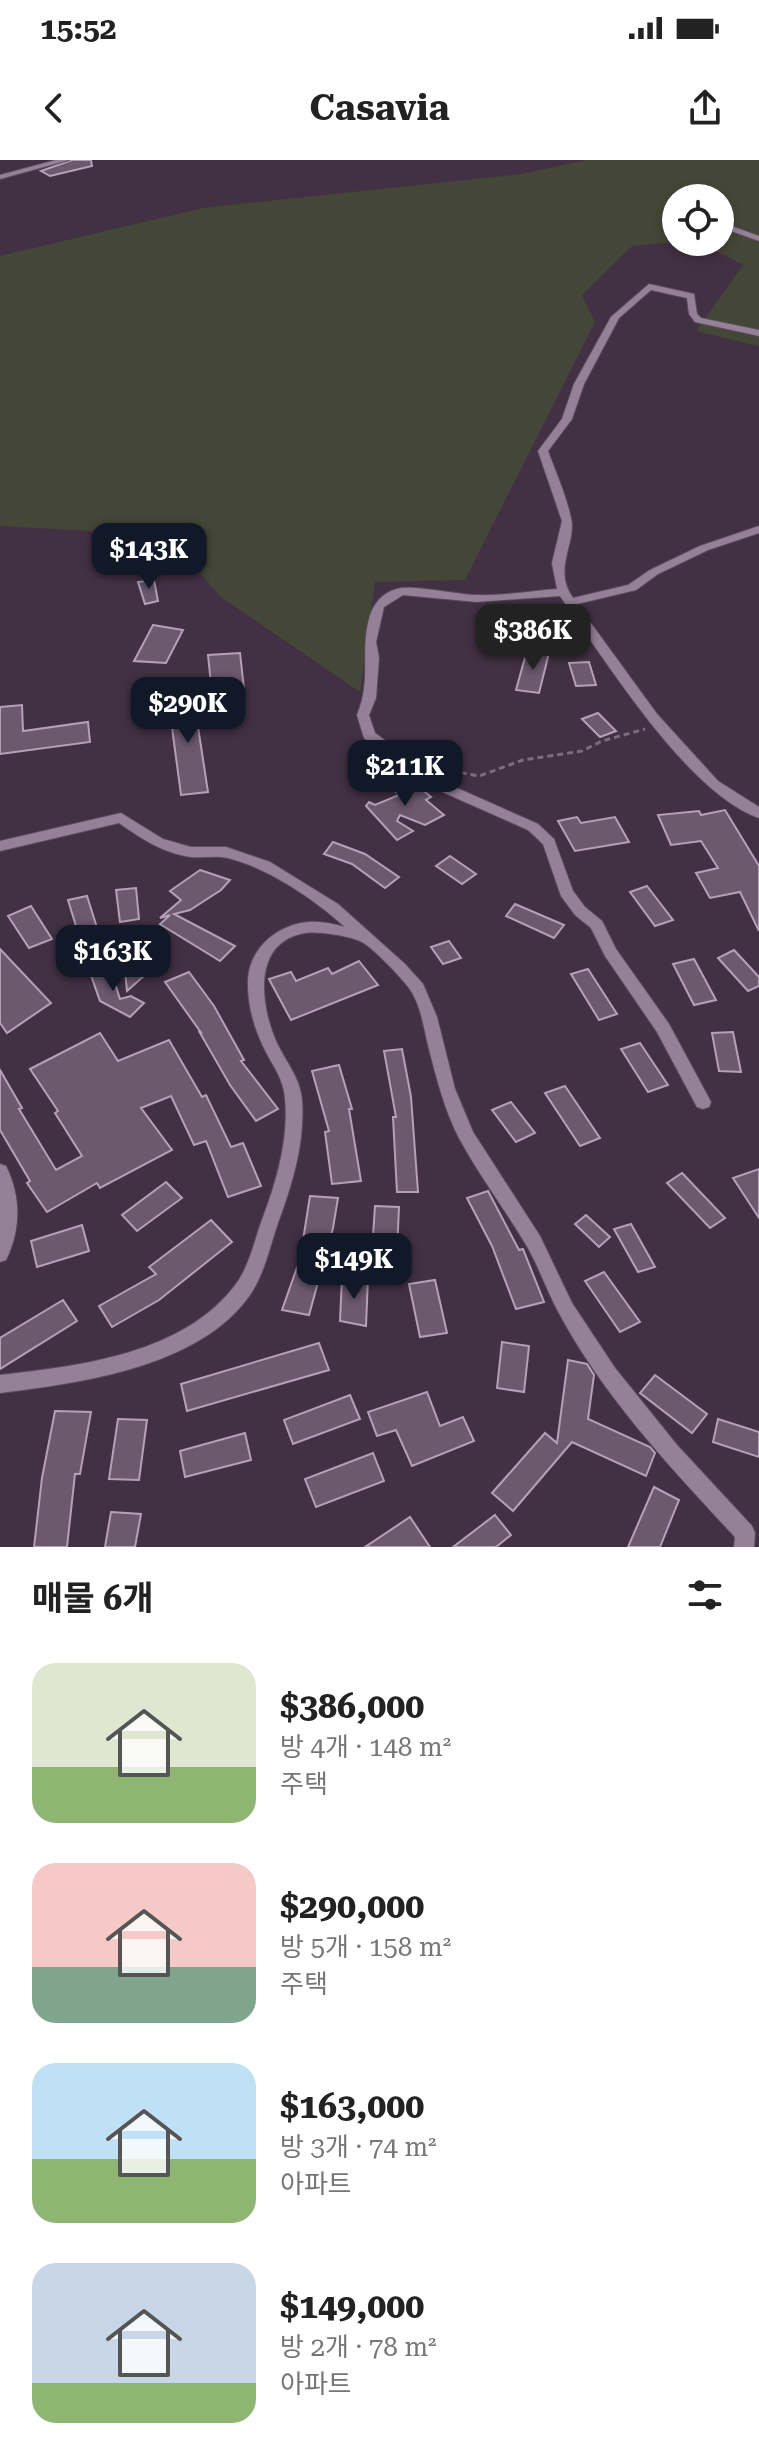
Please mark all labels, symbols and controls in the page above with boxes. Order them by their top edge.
text: 15:52 [40,11,117,46]
icon: back [32,86,76,130]
icon: share [683,86,727,130]
text: Casavia [309,87,450,129]
map controls [662,184,734,256]
button: locate [662,184,734,256]
pin: $143K [93,523,205,591]
text: $143K [110,534,188,564]
pin: $386K [477,604,589,672]
text: $386K [494,615,572,645]
pin: $290K [132,677,244,745]
text: $290K [149,688,227,718]
pin: $211K [349,740,461,808]
text: $211K [366,751,444,781]
pin: $163K [57,925,169,993]
text: $163K [74,936,152,966]
pin: $149K [298,1233,410,1301]
text: $149K [315,1244,393,1274]
icon: filters [683,1573,727,1617]
text: 매물 6개 [32,1578,153,1618]
text: $386,000 [280,1686,424,1726]
icon: home [96,1695,192,1791]
text: 방 4개 · 148 m² [280,1732,451,1762]
text: 주택 [280,1769,328,1799]
text: $290,000 [280,1886,424,1926]
icon: home [96,1895,192,1991]
text: 방 5개 · 158 m² [280,1932,451,1962]
text: 주택 [280,1969,328,1999]
text: $163,000 [280,2086,424,2126]
icon: home [96,2095,192,2191]
text: 방 3개 · 74 m² [280,2132,437,2162]
text: 아파트 [280,2169,352,2199]
text: $149,000 [280,2286,424,2326]
icon: home [96,2295,192,2391]
text: 방 2개 · 78 m² [280,2332,437,2362]
text: 아파트 [280,2369,352,2399]

